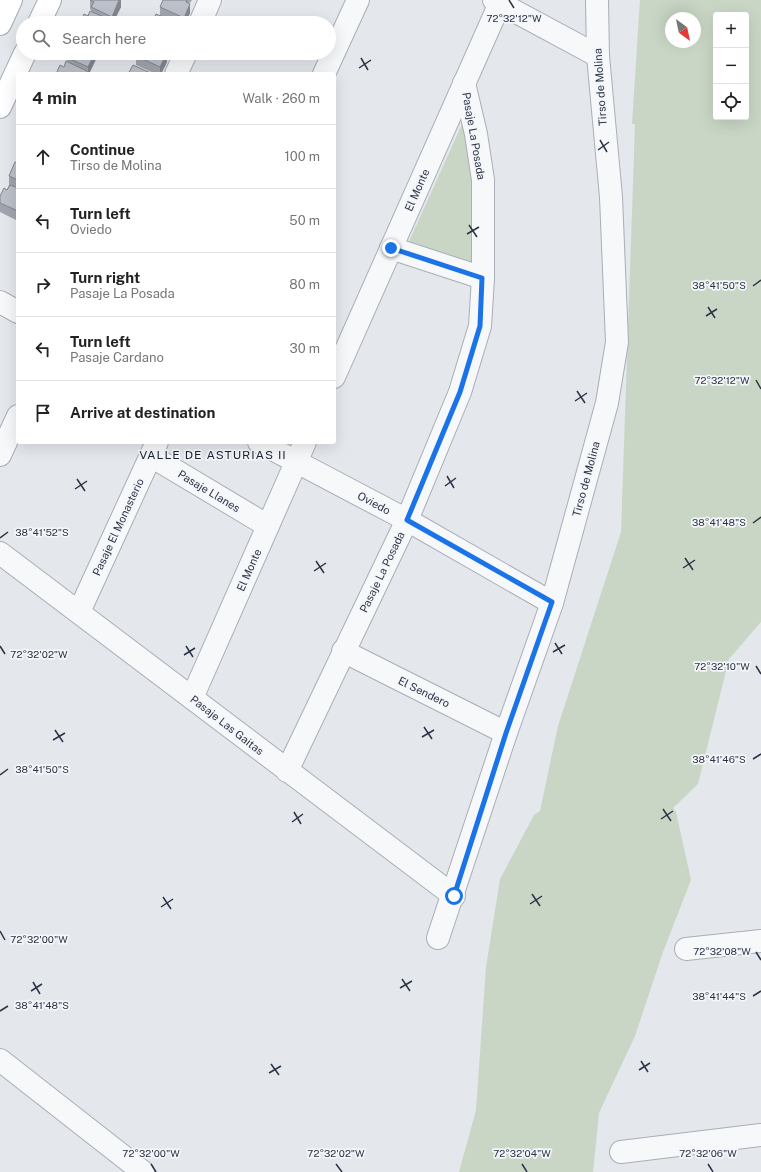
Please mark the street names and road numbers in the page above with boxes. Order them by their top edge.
street label: Tirso de Molina [591,48,609,126]
street label: Pasaje La Posada [460,91,488,181]
street label: El Monte [402,167,432,213]
street label: Tirso de Molina [570,440,602,518]
street label: Pasaje Llanes [176,468,243,514]
street label: Pasaje El Monasterio [90,476,146,578]
street label: Oviedo [356,489,392,517]
street label: Pasaje La Posada [357,530,407,614]
street label: El Monte [234,547,264,593]
street label: El Sendero [396,674,452,710]
street label: Pasaje Las Gaitas [188,693,266,758]

